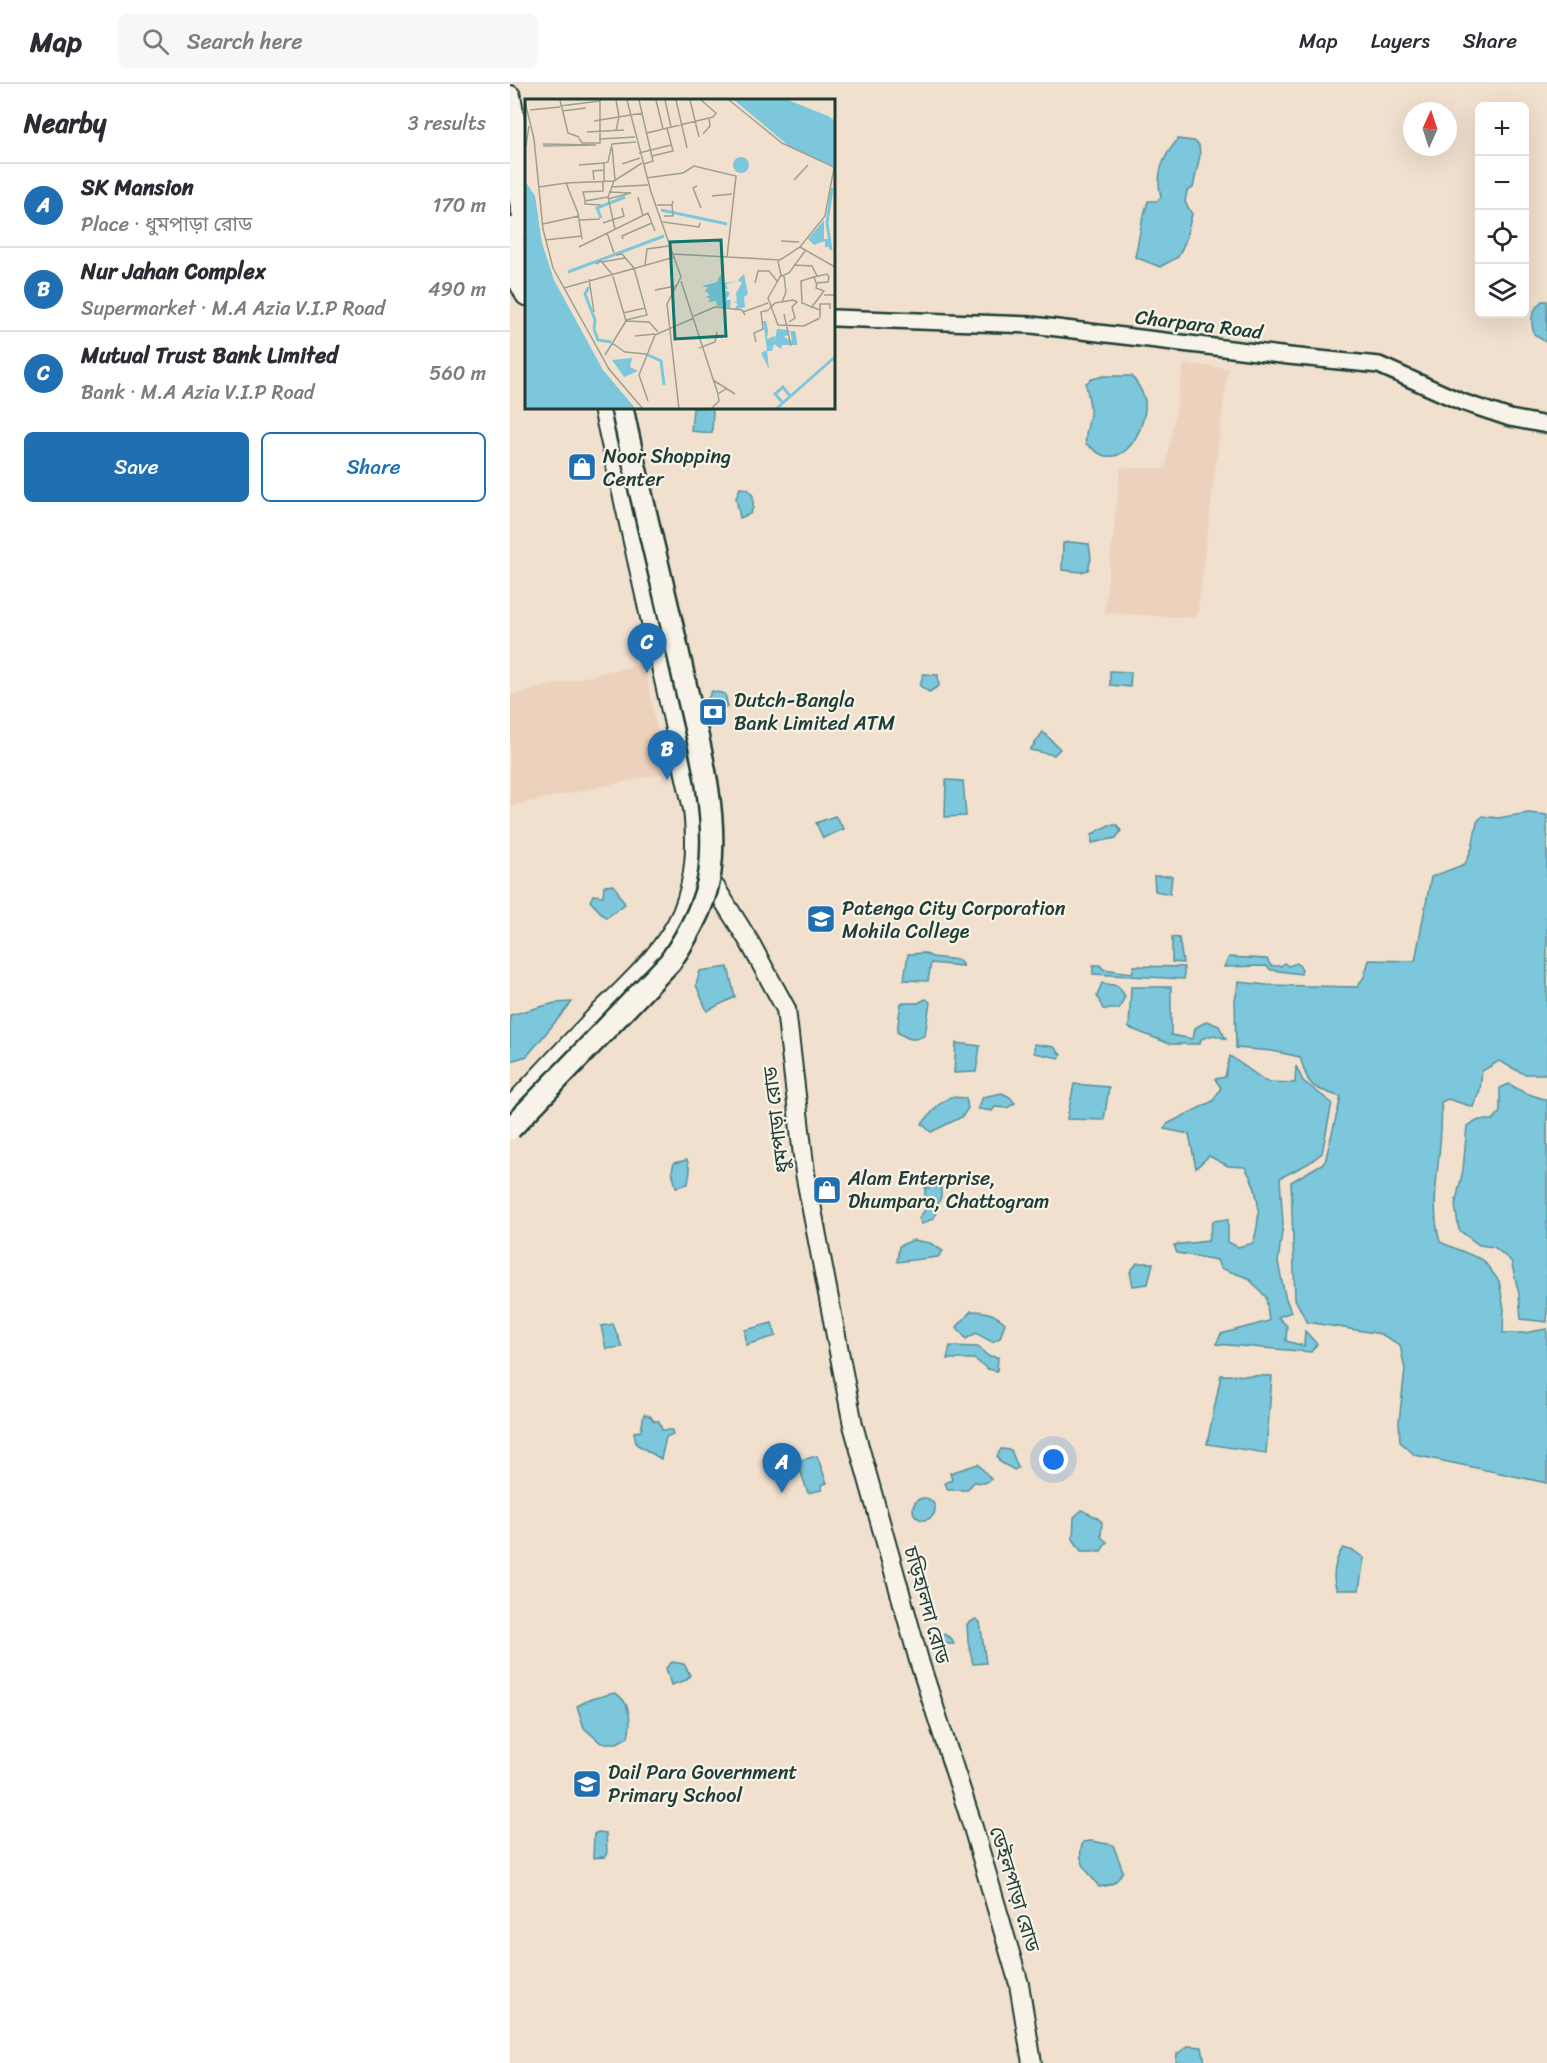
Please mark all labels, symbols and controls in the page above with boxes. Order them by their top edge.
search box [118,14,538,68]
text: Map [30,17,82,66]
text: Search here [187,22,303,61]
text: Map [1299,22,1338,60]
text: Layers [1371,22,1430,60]
text: Share [1463,22,1517,60]
icon: search [139,25,172,58]
inset map [525,99,836,410]
text: Nearby [24,100,106,146]
north arrow [1403,102,1457,156]
map controls [1475,102,1529,318]
button: + [1475,102,1529,156]
text: 3 results [408,106,486,141]
button: − [1475,156,1529,210]
text: SK Mansion [81,168,194,207]
text: A [37,188,50,223]
text: 170 m [433,188,486,223]
text: Place · ধুমপাড়া রোড [81,207,252,242]
button: locate [1475,210,1529,264]
text: Nur Jahan Complex [81,252,266,291]
button: layers [1475,264,1529,318]
text: B [37,272,50,307]
text: 490 m [428,272,486,307]
text: Supermarket · M.A Azia V.I.P Road [81,291,385,326]
street label: Charpara Road [1133,299,1266,350]
text: Mutual Trust Bank Limited [81,336,338,375]
text: C [37,356,50,391]
text: 560 m [429,356,486,391]
text: Bank · M.A Azia V.I.P Road [81,375,314,410]
button: Save [24,432,249,502]
button: Share [261,432,486,502]
place label: Noor Shopping Center [603,439,731,497]
shop icon: Noor Shopping Center [566,451,598,483]
pin: C [628,624,666,673]
place label: Dutch-Bangla Bank Limited ATM [734,683,895,741]
bank icon: Dutch-Bangla Bank Limited ATM [697,696,729,728]
pin: B [648,730,686,780]
place label: Patenga City Corporation Mohila College [842,891,1066,949]
school or university icon: Patenga City Corporation Mohila College [805,903,837,935]
street label: ধুমপাড়া রোড [752,1064,800,1175]
place label: Alam Enterprise, Dhumpara, Chattogram [847,1161,1049,1219]
shop icon: Alam Enterprise, Dhumpara, Chattogram [811,1174,843,1206]
pin: A [762,1444,802,1493]
your location [1039,1445,1068,1474]
street label: চড়িহালদা রোড [893,1541,960,1669]
place label: Dail Para Government Primary School [608,1755,798,1813]
school or university icon: Dail Para Government Primary School [571,1768,603,1800]
street label: ডেইলপাড়া রোড [979,1822,1050,1957]

